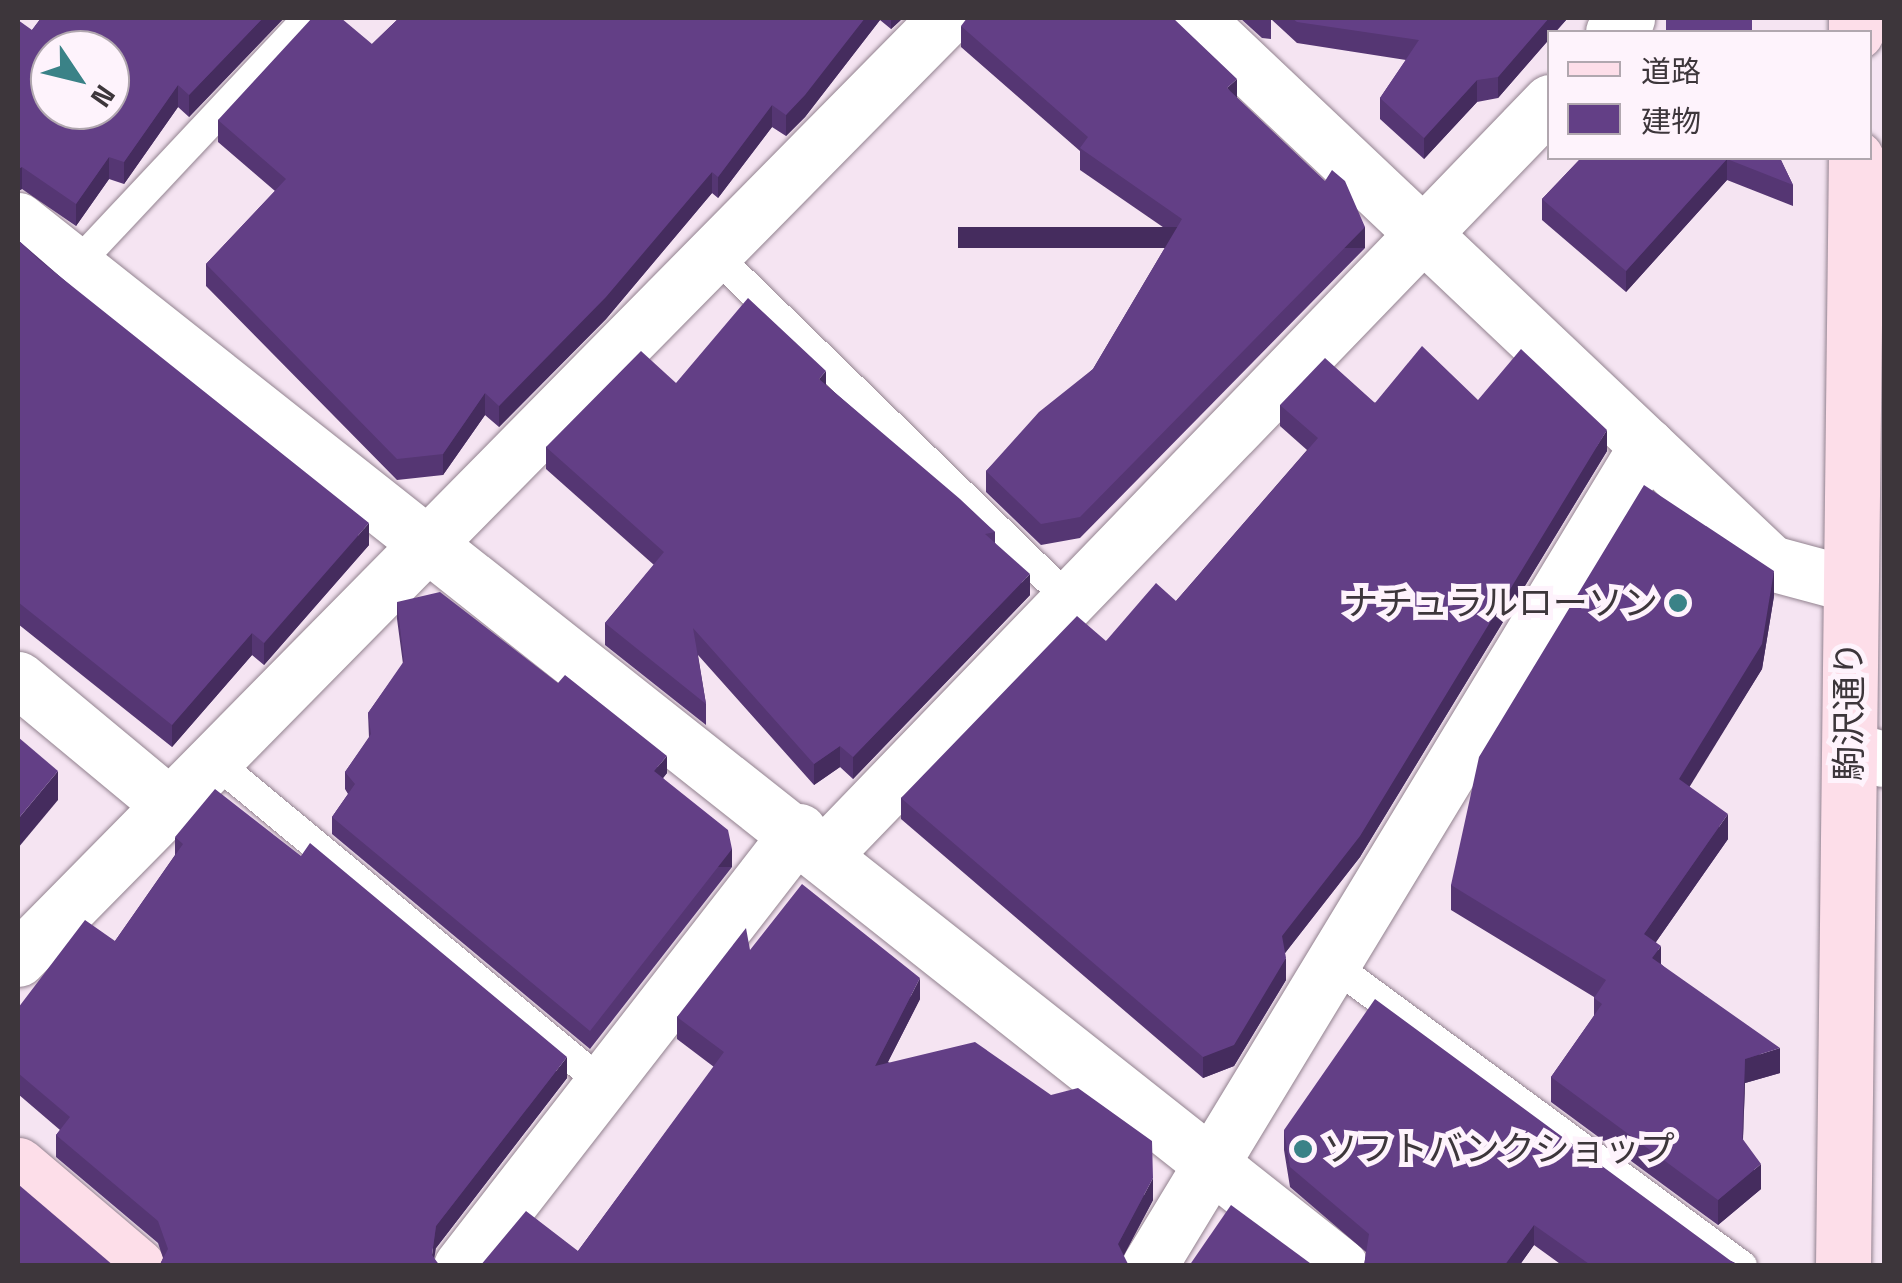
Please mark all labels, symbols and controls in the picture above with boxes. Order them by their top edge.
north arrow [30,30,130,130]
legend [1547,30,1872,160]
text: 道路 [1641,52,1701,91]
text: N [83,78,123,114]
text: 建物 [1641,102,1701,141]
place label: ナチュラルローソン [1343,582,1658,624]
marker: ナチュラルローソン [1667,592,1689,614]
street label: 駒沢通り [1828,641,1870,781]
place label: ソフトバンクショップ [1323,1128,1673,1170]
marker: ソフトバンクショップ [1292,1138,1314,1160]

